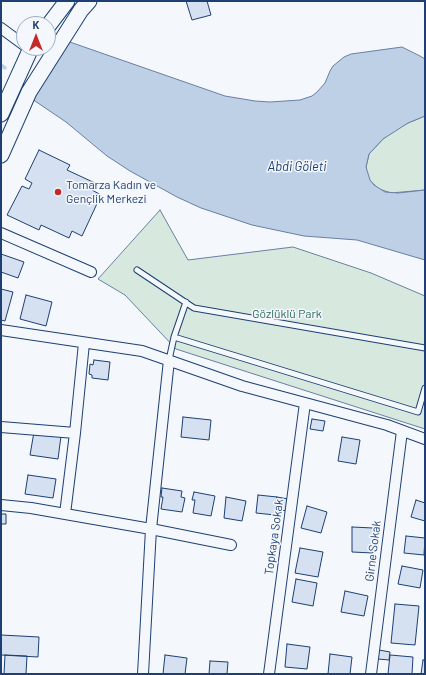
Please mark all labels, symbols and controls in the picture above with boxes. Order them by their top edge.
north arrow [16,16,56,56]
text: K [33,18,39,31]
water label: Abdi Göleti [268,159,326,175]
place label: Tomarza Kadın ve Gençlik Merkezi [66,178,156,206]
marker: Tomarza Kadın ve Gençlik Merkezi [53,187,63,197]
park label: Gözlüklü Park [252,307,322,321]
street label: Topkaya Sokak [262,498,286,576]
street label: Girne Sokak [362,520,384,582]

